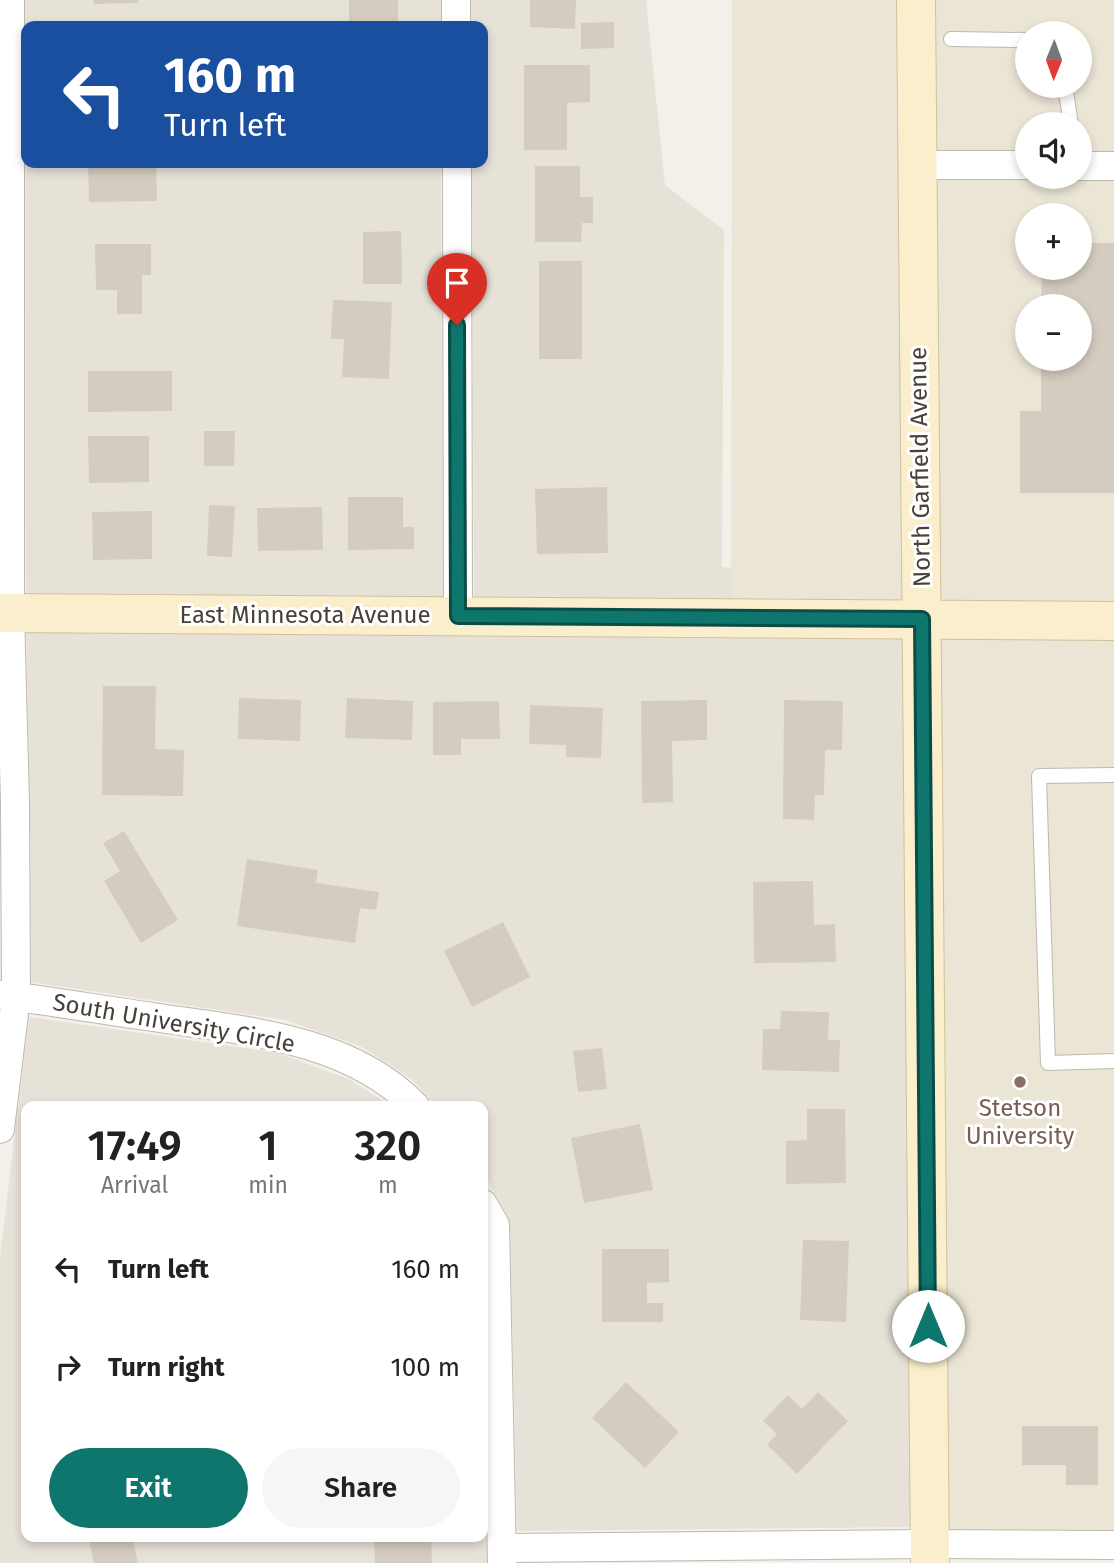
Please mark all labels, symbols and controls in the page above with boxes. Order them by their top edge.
north arrow [1015,21,1092,98]
map controls [1015,21,1092,371]
text: 160 m [164,46,296,105]
icon: left [49,49,140,140]
text: Turn left [164,106,286,144]
button: sound [1015,112,1092,189]
button: + [1015,203,1092,280]
pin [427,253,487,325]
icon: arrive [438,264,476,302]
button: − [1015,294,1092,371]
street label: North Garfield Avenue [904,347,936,587]
street label: East Minnesota Avenue [179,601,431,629]
street label: South University Circle [51,988,297,1058]
marker: Stetson University [1012,1074,1028,1090]
place label: Stetson University [966,1094,1075,1150]
text: 17:49 [88,1121,182,1171]
text: 1 [258,1121,278,1171]
text: 320 [354,1121,421,1171]
text: Arrival [101,1171,168,1199]
text: min [248,1171,288,1199]
text: m [378,1171,398,1199]
icon: left [49,1250,87,1288]
text: Turn left [108,1254,209,1285]
text: 160 m [391,1254,460,1285]
position arrow [891,1289,965,1363]
icon: right [49,1348,87,1386]
text: Turn right [108,1352,225,1383]
text: 100 m [391,1352,460,1383]
button: Exit [49,1448,248,1528]
button: Share [262,1448,460,1528]

